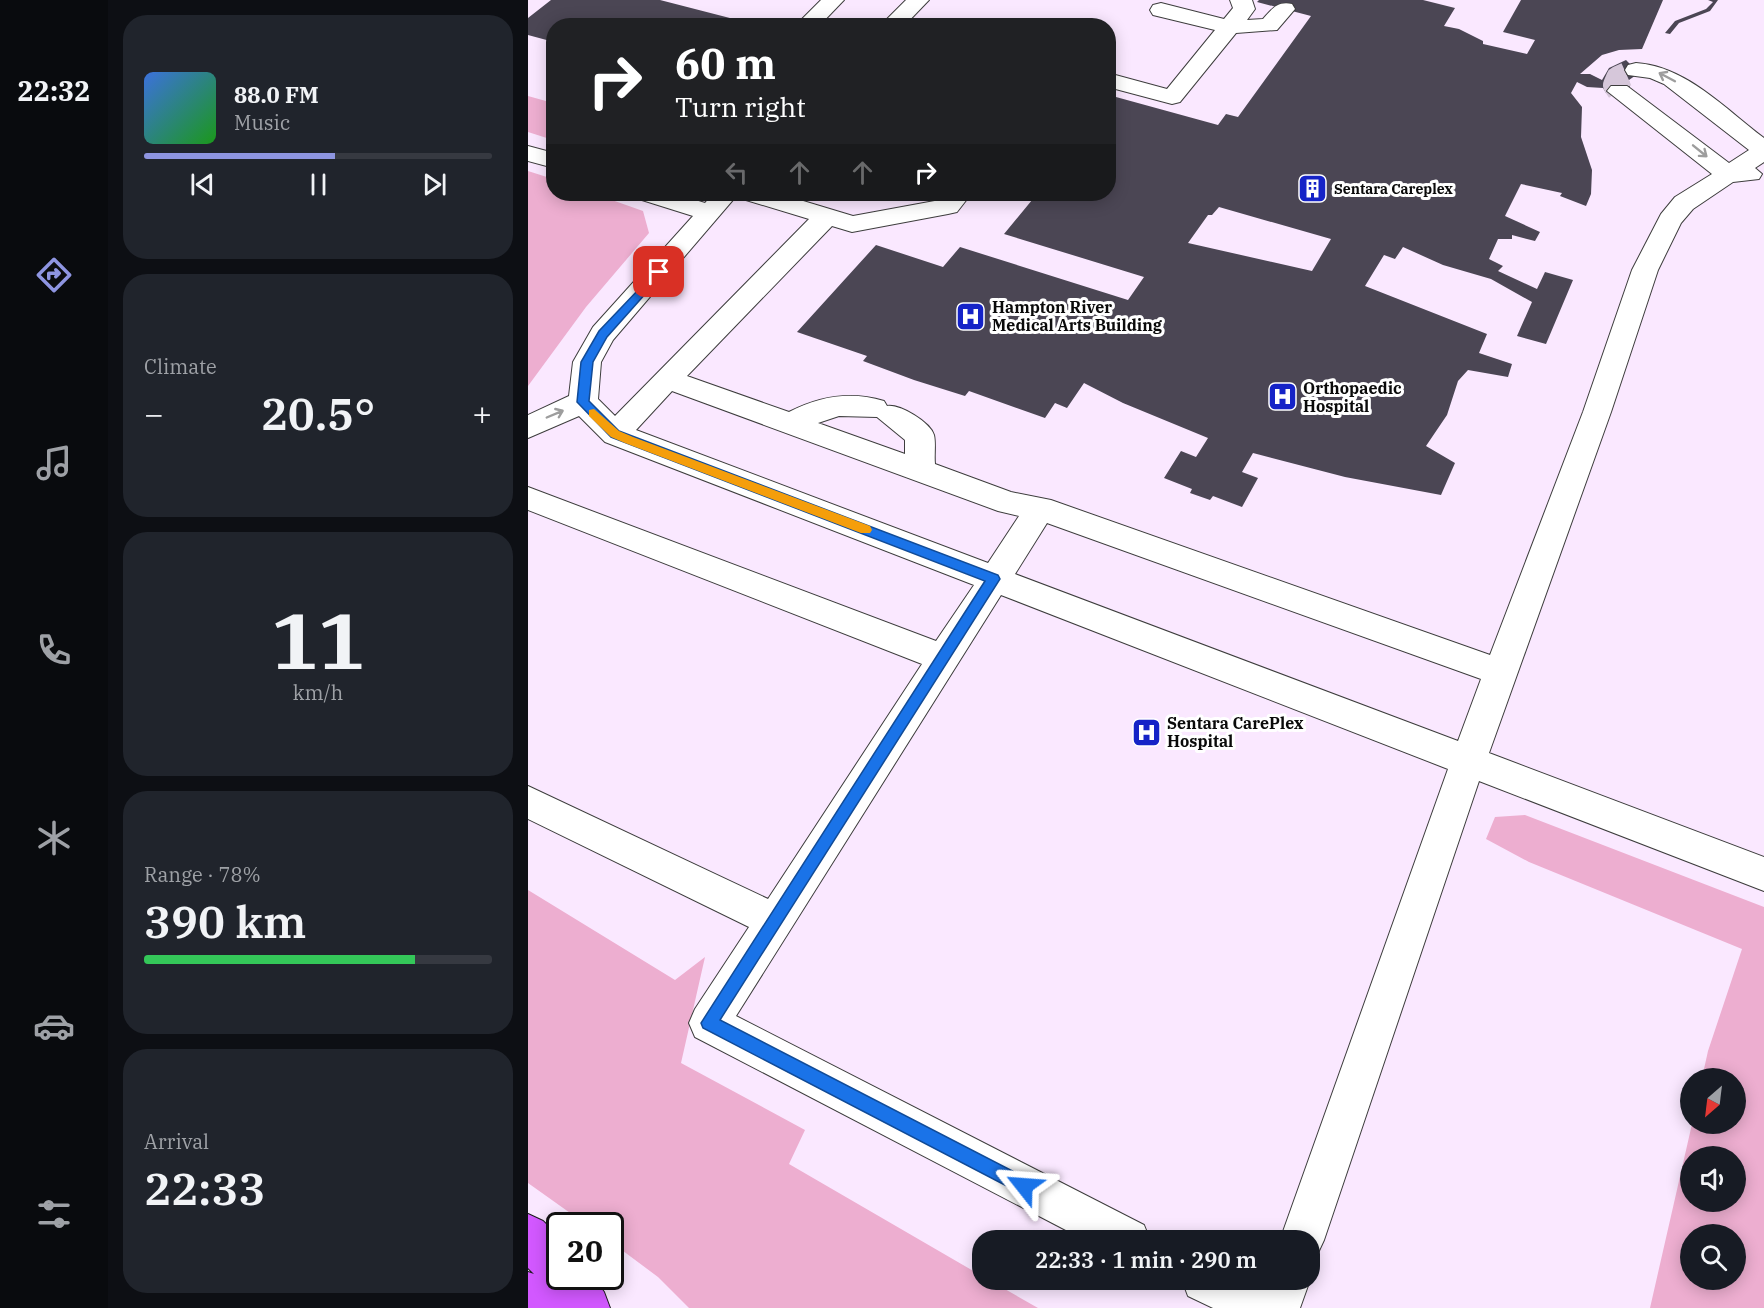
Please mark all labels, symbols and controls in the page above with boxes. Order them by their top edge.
text: 60 m [675,36,776,91]
icon: right [576,42,654,120]
one-way arrow [1659,71,1676,83]
text: 22:32 [18,73,90,108]
text: 88.0 FM [234,80,319,109]
text: Turn right [675,89,806,124]
text: Music [234,109,290,136]
one-way arrow [1692,145,1708,158]
icon: left [720,156,753,189]
icon: ahead [783,156,816,189]
icon: ahead [846,156,879,189]
icon: right [909,156,942,189]
icon: previous [186,168,219,201]
icon: pause [302,168,335,201]
icon: next [418,168,451,201]
building icon: Sentara Careplex [1297,173,1329,205]
place label: Sentara Careplex [1334,180,1453,198]
pin [633,246,684,297]
icon: directions [33,254,75,296]
icon: arrive [642,255,675,288]
place label: Hampton River Medical Arts Building [992,297,1163,335]
hospital icon: Hampton River Medical Arts Building [955,300,987,332]
text: Climate [144,353,217,380]
place label: Orthopaedic Hospital [1303,378,1402,416]
hospital icon: Orthopaedic Hospital [1266,381,1298,413]
text: 20.5° [261,384,375,442]
text: − [144,392,164,435]
text: + [472,392,492,435]
one-way arrow [545,408,564,419]
icon: music [33,442,75,484]
text: 11 [271,589,365,690]
icon: phone [33,629,75,671]
text: km/h [293,679,343,706]
place label: Sentara CarePlex Hospital [1167,713,1304,751]
hospital icon: Sentara CarePlex Hospital [1130,716,1162,748]
icon: climate [33,817,75,859]
text: Range · 78% [144,861,261,888]
text: 390 km [144,892,306,950]
icon: car [33,1005,75,1047]
north arrow [1680,1068,1746,1134]
map controls [1680,1068,1746,1290]
text: Arrival [144,1128,209,1155]
button: sound [1680,1146,1746,1212]
position arrow [992,1154,1056,1218]
text: 22:33 [144,1159,265,1217]
icon: filters [33,1193,75,1235]
speed limit sign: 20 [546,1212,624,1290]
button: search [1680,1224,1746,1290]
text: 22:33 · 1 min · 290 m [1035,1245,1257,1274]

